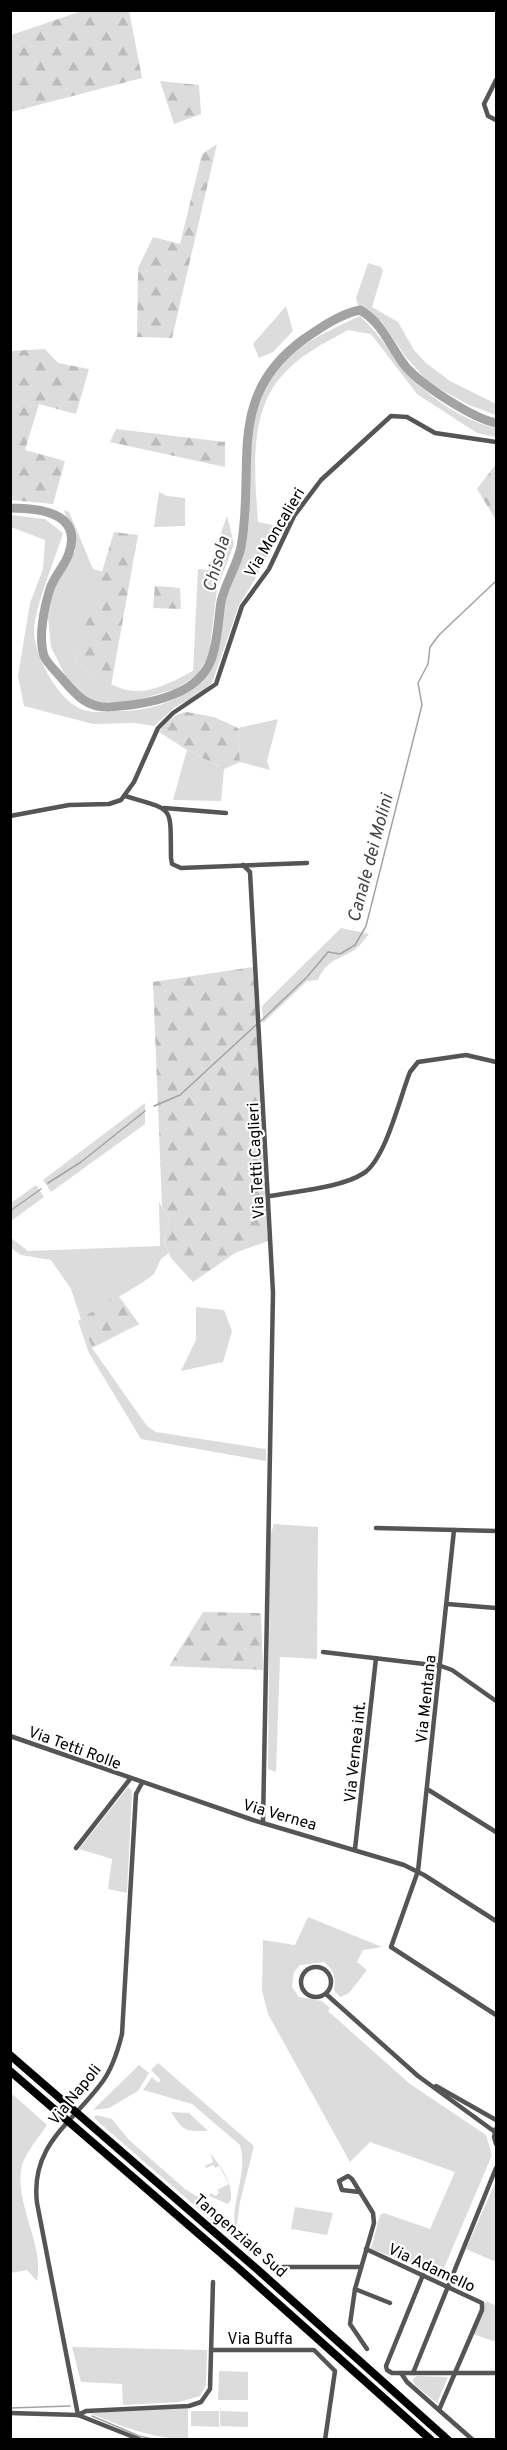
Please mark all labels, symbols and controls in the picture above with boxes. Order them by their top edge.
street label: Via Moncalieri [241,485,310,582]
water label: Chisola [199,533,236,595]
water label: Canale dei Molini [343,790,400,925]
street label: Via Tetti Caglieri [244,1102,270,1220]
street label: Via Mentana [412,1654,442,1745]
street label: Via Vernea int. [341,1700,371,1804]
street label: Via Tetti Rolle [25,1723,124,1775]
street label: Via Vernea [240,1796,319,1836]
street label: Via Napoli [45,2061,106,2130]
street label: Tangenziale Sud [189,2190,291,2283]
street label: Via Adamello [384,2240,478,2298]
street label: Via Buffa [227,2330,293,2350]

